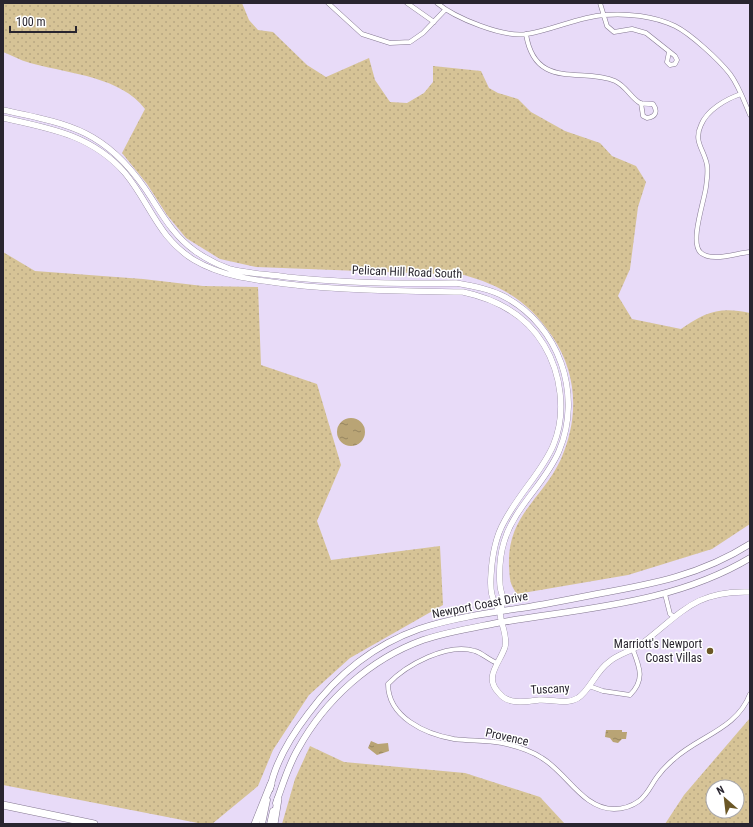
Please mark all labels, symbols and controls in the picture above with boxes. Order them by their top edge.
scale bar [10,8,76,34]
text: 100 m [16,15,46,29]
street label: Pelican Hill Road South [352,263,463,281]
street label: Newport Coast Drive [431,589,529,621]
place label: Marriott's Newport Coast Villas [614,637,702,665]
marker: Marriott's Newport Coast Villas [705,646,715,656]
street label: Tuscany [530,681,570,697]
street label: Provence [484,725,530,749]
north arrow [705,779,745,819]
text: N [715,783,727,798]

